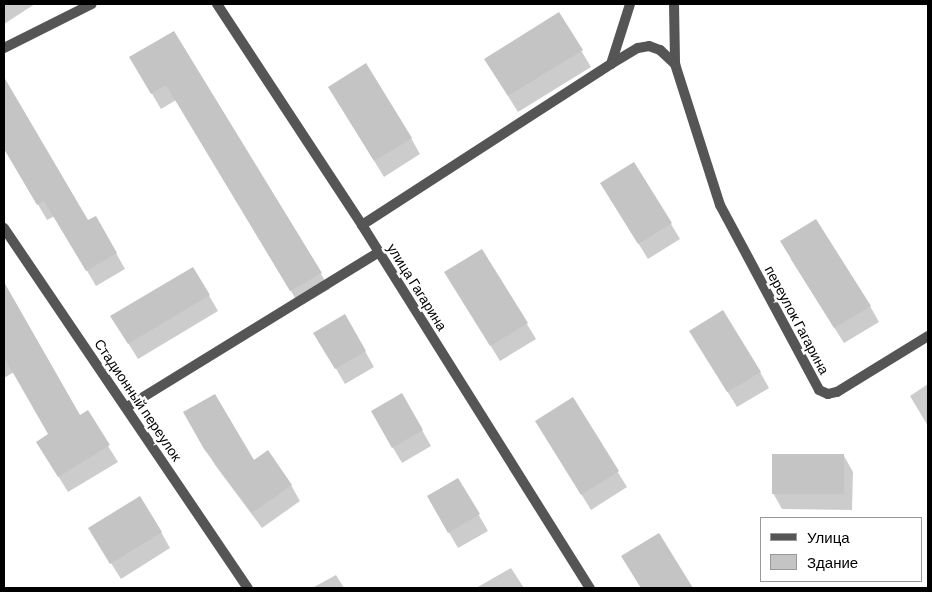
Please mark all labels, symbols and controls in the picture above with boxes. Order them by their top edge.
street label: улица Гагарина [383,240,451,334]
street label: переулок Гагарина [761,263,833,377]
street label: Стадионный переулок [91,336,185,464]
legend [760,517,922,582]
text: Улица [807,528,850,546]
text: Здание [807,553,858,571]

